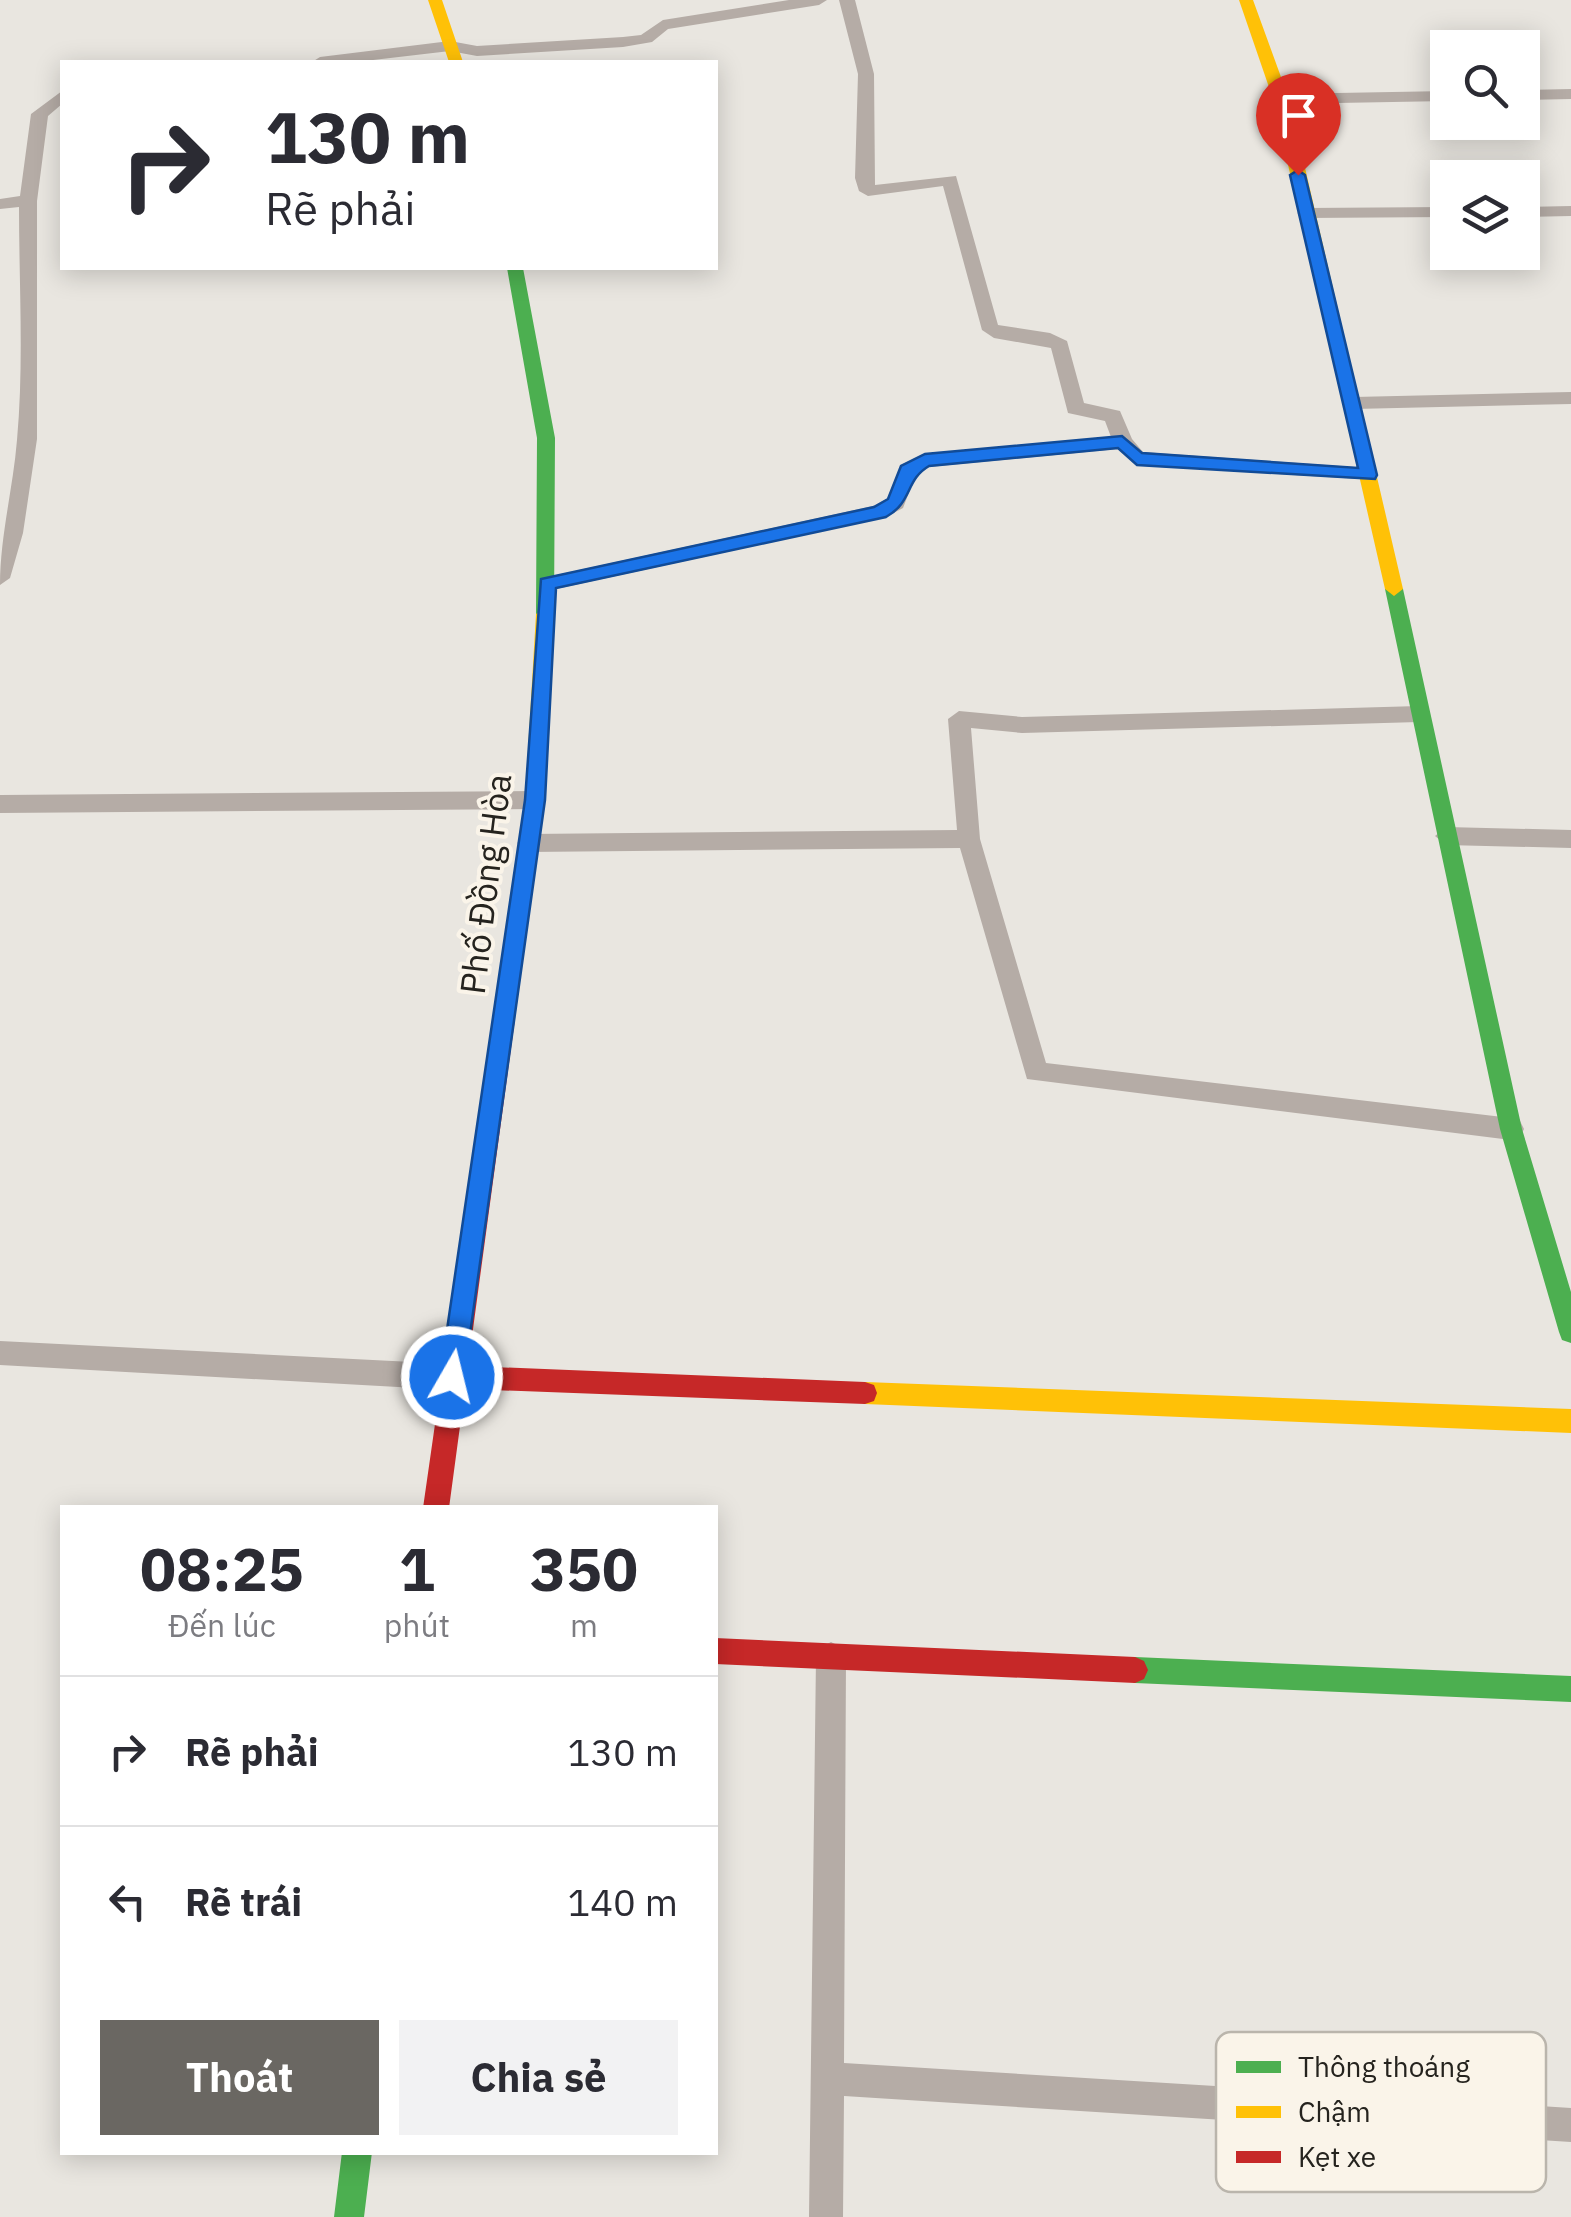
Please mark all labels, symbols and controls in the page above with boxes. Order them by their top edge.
map controls [1430,30,1540,270]
button: search [1430,30,1540,140]
pin [1256,73,1341,176]
icon: arrive [1271,88,1326,143]
text: 130 m [265,91,470,182]
icon: right [100,100,230,230]
button: layers [1430,160,1540,270]
text: Rẽ phải [265,179,415,237]
street label: Phố Đồng Hòa [449,771,521,997]
position arrow [400,1325,504,1429]
text: 08:25 [140,1529,304,1608]
text: 1 [399,1529,435,1608]
text: 350 [530,1529,638,1608]
text: Đến lúc [168,1604,276,1646]
text: phút [384,1604,450,1646]
text: m [570,1604,598,1646]
icon: right [100,1724,155,1779]
text: Rẽ phải [185,1727,319,1776]
text: 130 m [567,1727,678,1776]
icon: left [100,1874,155,1929]
text: Rẽ trái [185,1877,302,1926]
text: 140 m [567,1877,678,1926]
button: Thoát [100,2020,379,2135]
button: Chia sẻ [399,2020,678,2135]
legend [1216,2032,1546,2192]
text: Thông thoáng [1298,2048,1470,2085]
text: Chậm [1298,2093,1371,2130]
text: Kẹt xe [1298,2138,1376,2175]

